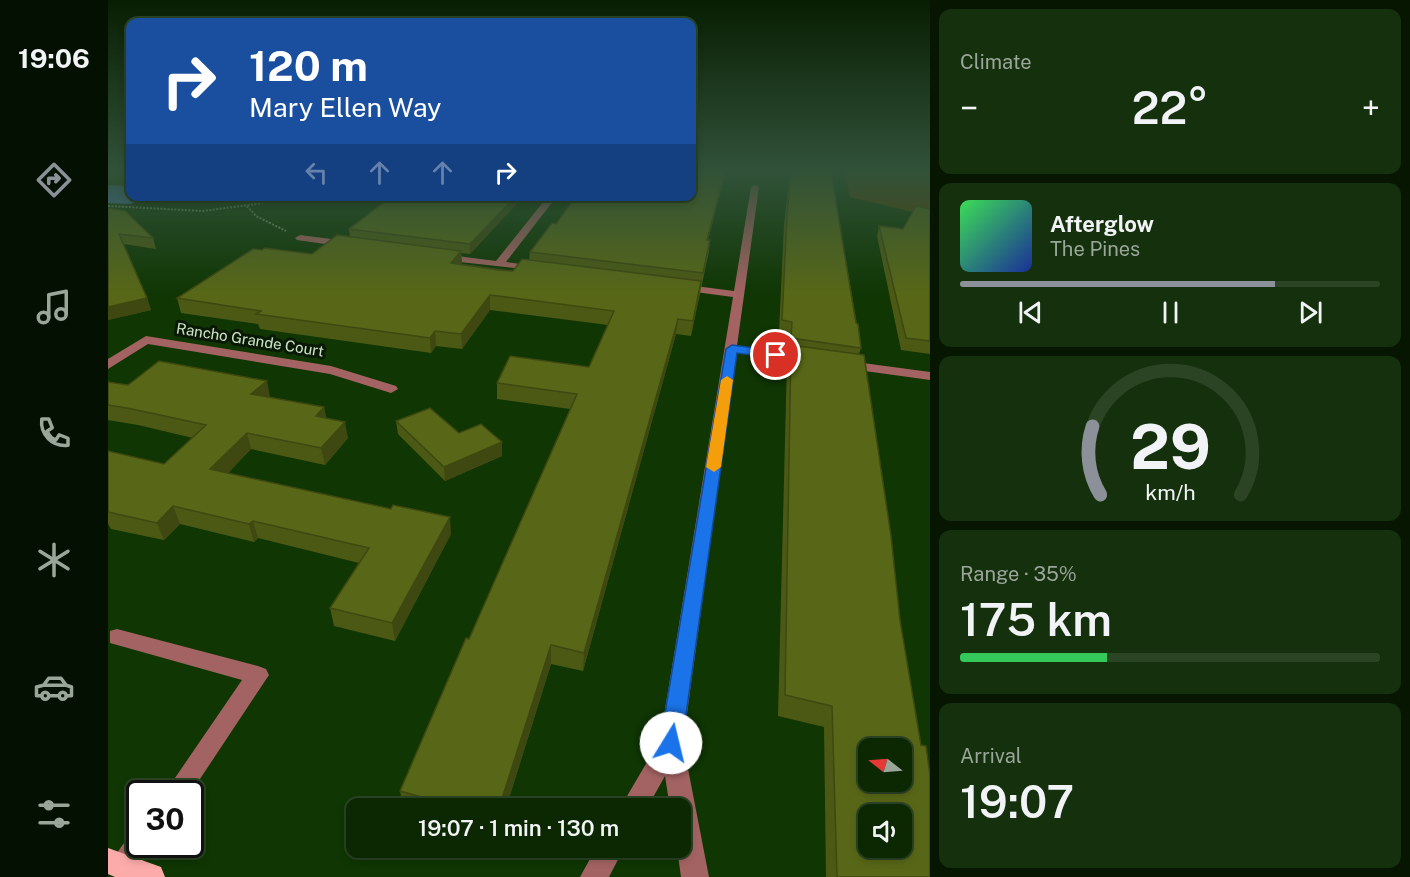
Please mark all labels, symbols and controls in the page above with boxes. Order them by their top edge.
text: 120 m [249,41,368,90]
text: 19:06 [18,42,90,74]
icon: right [150,42,228,120]
text: Climate [960,50,1032,74]
text: 22° [1132,81,1208,134]
text: − [960,89,978,127]
text: + [1362,89,1380,127]
text: Mary Ellen Way [249,91,442,123]
icon: left [300,156,333,189]
icon: ahead [363,156,396,189]
icon: ahead [426,156,459,189]
icon: right [489,156,522,189]
icon: directions [33,159,75,201]
text: Afterglow [1050,211,1154,237]
text: The Pines [1050,237,1140,261]
icon: music [33,286,75,328]
icon: previous [1014,296,1047,329]
icon: pause [1154,296,1187,329]
icon: next [1294,296,1327,329]
street label: Rancho Grande Court [175,319,325,360]
pin [750,329,801,380]
icon: arrive [759,338,792,371]
text: 29 [1130,411,1210,484]
icon: phone [33,412,75,454]
text: km/h [1145,481,1195,506]
icon: climate [33,539,75,581]
text: Range · 35% [960,562,1077,586]
text: 175 km [960,593,1112,646]
icon: car [33,666,75,708]
position arrow [639,711,703,775]
north arrow [858,738,912,792]
map controls [858,738,912,858]
text: Arrival [960,744,1022,768]
text: 19:07 [960,775,1074,828]
speed limit sign: 30 [126,780,204,858]
icon: filters [33,793,75,835]
button: sound [858,804,912,858]
text: 19:07 · 1 min · 130 m [418,815,619,841]

